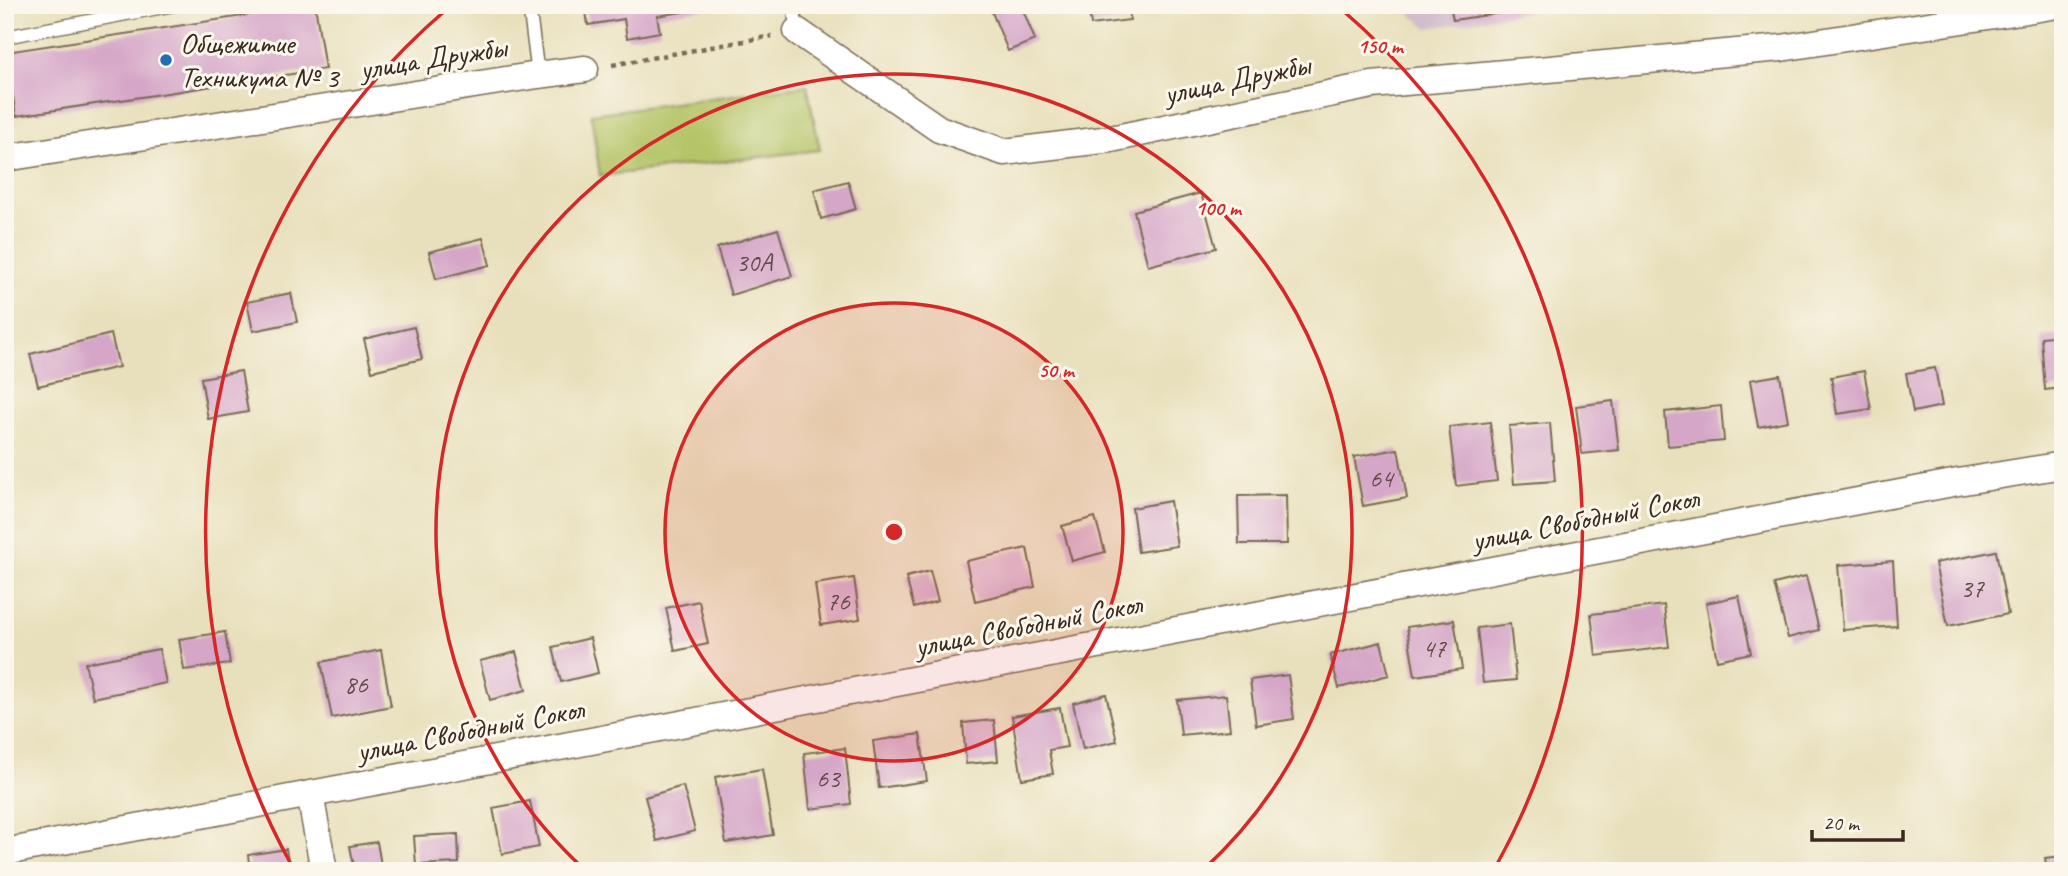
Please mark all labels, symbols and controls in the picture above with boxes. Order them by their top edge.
place label: Общежитие Техникума № 3 [180,24,341,96]
street label: улица Дружбы [355,27,511,89]
text: 150 m [1357,33,1405,59]
street label: улица Дружбы [1159,45,1316,113]
marker: Общежитие Техникума № 3 [158,52,174,68]
text: 100 m [1195,195,1243,221]
house number: 30А [736,246,774,279]
text: 50 m [1038,357,1076,383]
house number: 64 [1369,462,1395,495]
street label: улица Свободный Сокол [1467,478,1704,560]
centre of rings [882,520,906,544]
house number: 37 [1960,572,1985,605]
street label: улица Свободный Сокол [910,584,1147,666]
house number: 76 [826,585,851,618]
house number: 47 [1422,632,1447,665]
house number: 86 [344,668,369,701]
street label: улица Свободный Сокол [352,689,589,771]
house number: 63 [816,762,842,795]
scale bar [1812,799,1904,843]
text: 20 m [1823,810,1861,836]

